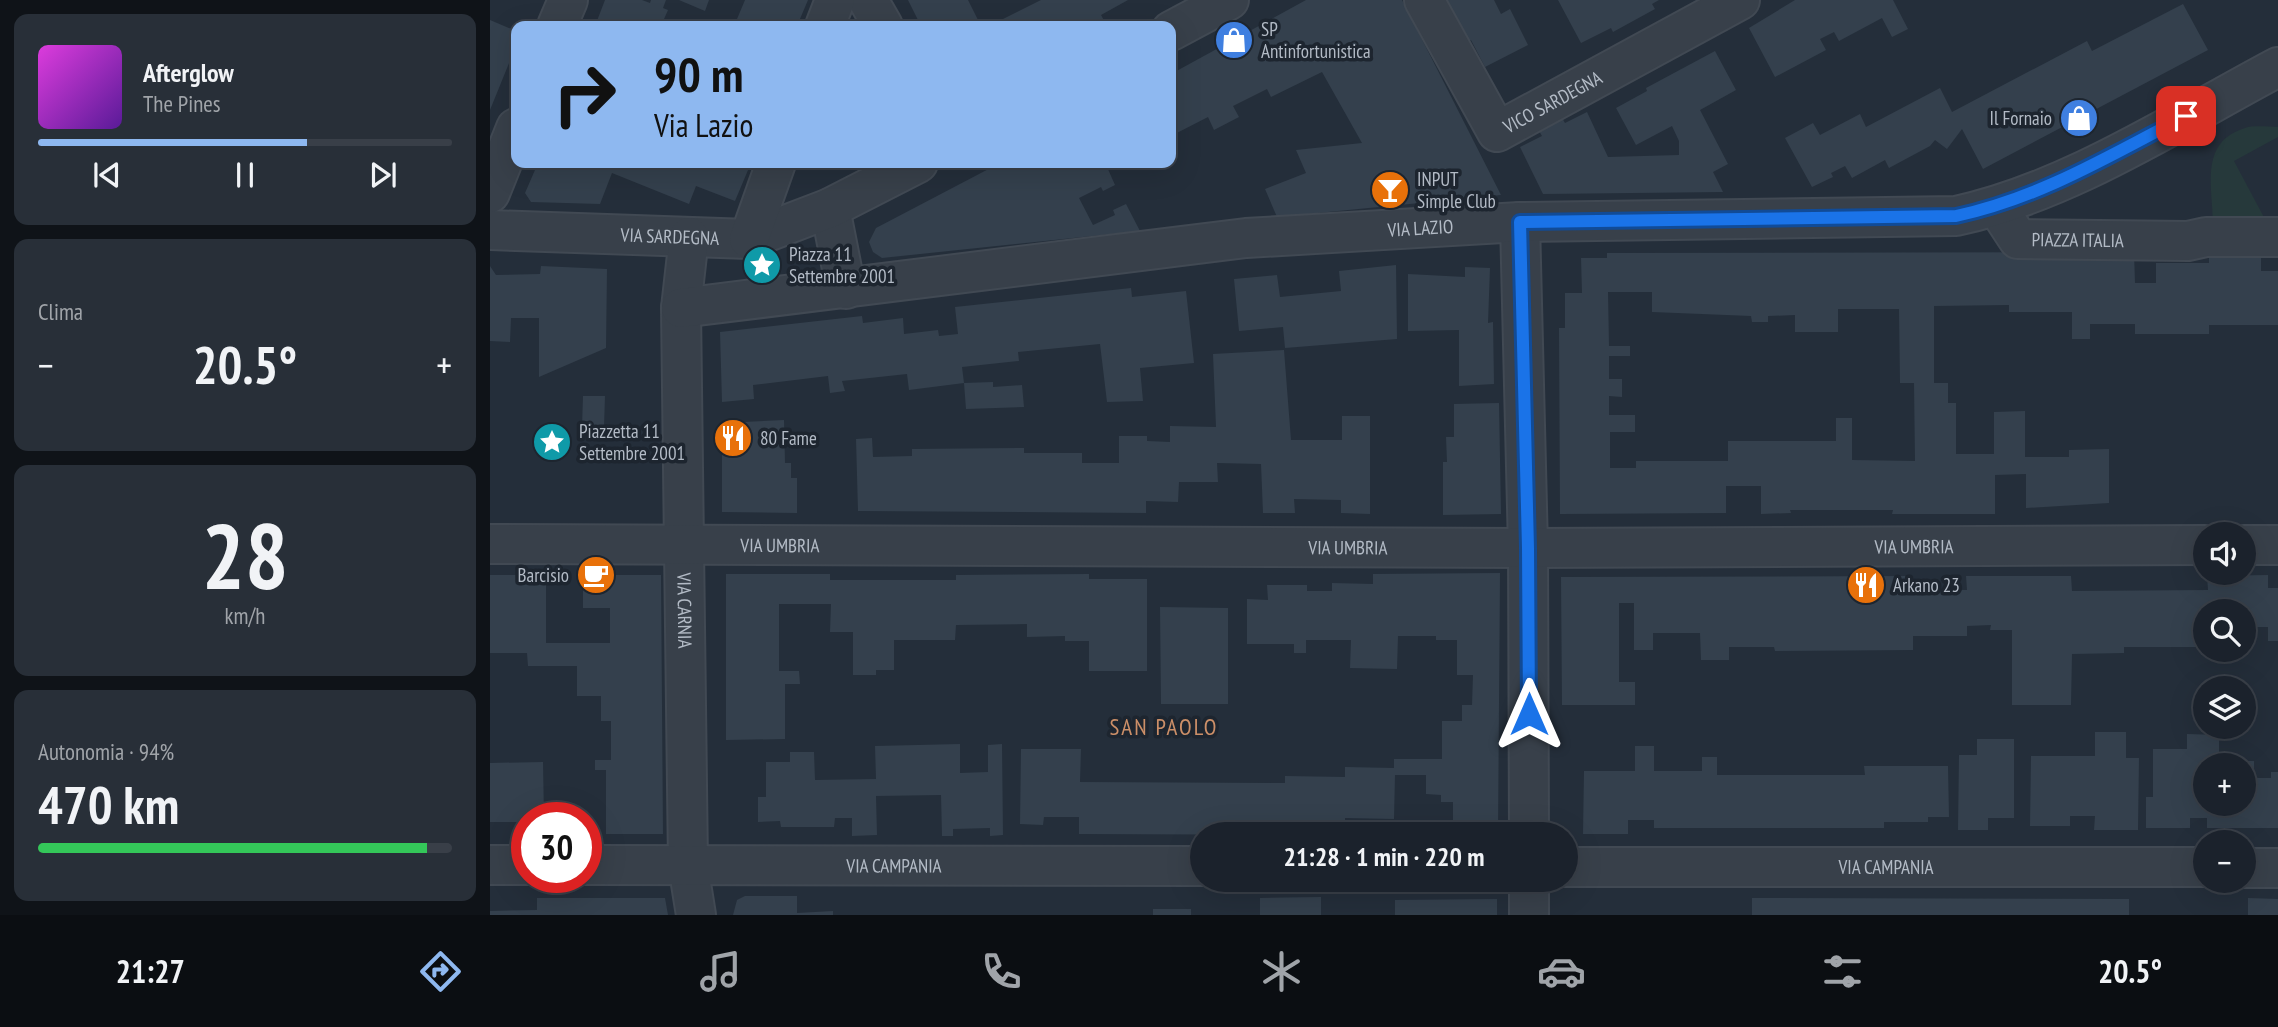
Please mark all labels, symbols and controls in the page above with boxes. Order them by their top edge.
place label: SP Antinfortunistica [1261,17,1371,63]
shop icon: SP Antinfortunistica [1213,19,1255,61]
text: 90 m [654,42,743,106]
icon: right [539,49,630,140]
text: Afterglow [143,56,234,89]
street label: VICO SARDEGNA [1498,65,1606,139]
pin [2156,86,2216,146]
text: The Pines [143,89,221,118]
shop icon: Il Fornaio [2058,97,2100,139]
icon: arrive [2167,97,2205,135]
text: Via Lazio [654,104,753,146]
place label: Il Fornaio [1990,106,2052,130]
icon: previous [88,156,126,194]
icon: pause [226,156,264,194]
icon: next [364,156,402,194]
place label: INPUT Simple Club [1417,167,1496,213]
bar icon: INPUT Simple Club [1369,169,1411,211]
street label: VIA LAZIO [1386,214,1454,242]
street label: VIA SARDEGNA [619,223,720,250]
street label: PIAZZA ITALIA [2031,227,2124,252]
place label: Piazza 11 Settembre 2001 [789,242,895,288]
place icon: Piazza 11 Settembre 2001 [741,244,783,286]
text: Clima [38,297,83,326]
text: 20.5° [193,331,297,398]
text: − [38,340,54,389]
text: + [436,340,452,389]
restaurant icon: 80 Fame [712,417,754,459]
place label: Piazzetta 11 Settembre 2001 [579,419,685,465]
place icon: Piazzetta 11 Settembre 2001 [531,421,573,463]
place label: 80 Fame [760,426,817,450]
text: 28 [202,496,289,614]
map controls [2193,522,2256,893]
button: sound [2193,522,2256,585]
street label: VIA UMBRIA [739,533,820,557]
street label: VIA UMBRIA [1873,534,1954,558]
street label: VIA UMBRIA [1307,535,1388,559]
cafe icon: Barcisio [575,554,617,596]
place label: Barcisio [518,563,569,587]
restaurant icon: Arkano 23 [1845,564,1887,606]
street label: VIA CARNIA [672,572,697,649]
place label: Arkano 23 [1893,573,1960,597]
button: search [2193,599,2256,662]
text: km/h [225,601,265,630]
button: layers [2193,676,2256,739]
position arrow [1492,677,1566,751]
district label: SAN PAOLO [1109,712,1219,741]
text: Autonomia · 94% [38,737,174,766]
button: + [2193,753,2256,816]
text: 470 km [38,771,179,838]
speed limit sign: 30 [511,802,602,893]
button: − [2193,830,2256,893]
text: 21:28 · 1 min · 220 m [1284,840,1484,873]
street label: VIA CAMPANIA [845,853,942,878]
street label: VIA CAMPANIA [1837,855,1934,879]
icon: directions [416,947,465,996]
icon: music [696,947,745,996]
icon: phone [977,947,1026,996]
icon: climate [1257,947,1306,996]
icon: car [1537,947,1586,996]
icon: filters [1818,947,1867,996]
text: 21:27 [116,950,185,992]
text: 20.5° [2098,950,2162,992]

